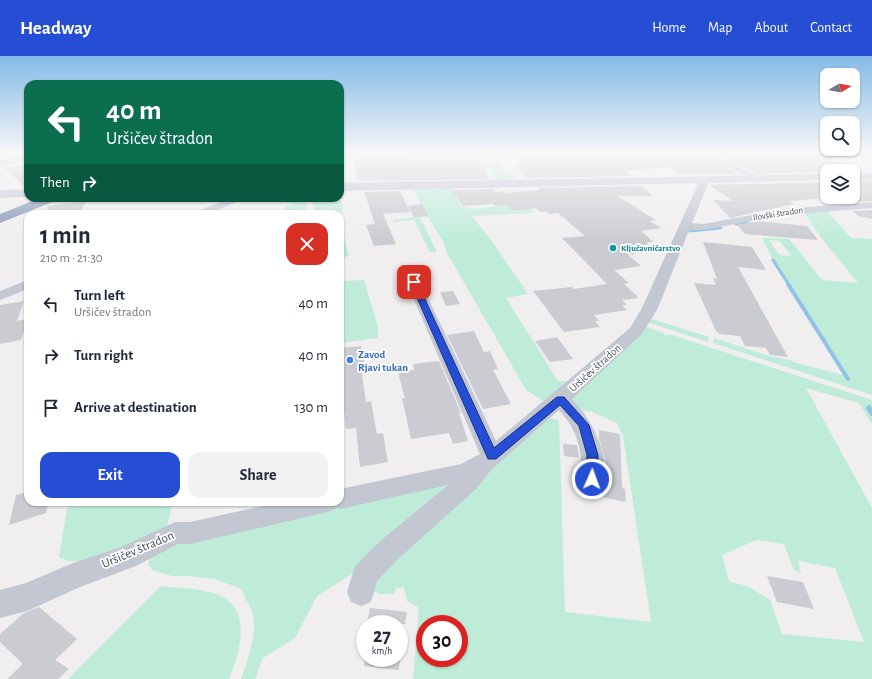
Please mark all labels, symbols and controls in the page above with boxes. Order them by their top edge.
text: Headway [20,19,91,38]
text: Home [652,21,686,35]
text: Map [708,21,732,35]
text: About [754,21,788,35]
text: Contact [810,21,852,35]
north arrow [820,68,860,108]
map controls [820,68,860,204]
icon: left [40,96,92,148]
text: 40 m [106,97,162,125]
button: search [820,116,860,156]
text: Uršičev štradon [106,130,213,148]
button: layers [820,164,860,204]
icon: right [78,172,100,194]
text: Then [40,175,70,190]
street label: Ilovški štradon [752,206,804,222]
button: close [286,223,328,265]
text: 1 min [40,224,91,248]
marker: Ključavničarstvo [608,243,618,253]
place label: Ključavničarstvo [621,244,681,253]
text: 210 m · 21:30 [40,252,103,265]
pin [397,265,431,299]
icon: arrive [403,271,425,293]
text: Turn left [74,288,125,303]
icon: left [40,293,62,315]
text: 40 m [298,296,328,311]
text: Uršičev štradon [74,306,151,319]
street label: Uršičev štradon [567,342,623,394]
icon: right [40,345,62,367]
text: Turn right [74,348,133,363]
text: 40 m [298,348,328,363]
place label: Zavod Rjavi tukan [358,349,408,373]
marker: Zavod Rjavi tukan [345,355,355,365]
icon: arrive [40,397,62,419]
text: Arrive at destination [74,400,197,415]
text: 130 m [294,400,328,415]
button: Exit [40,452,180,498]
button: Share [188,452,328,498]
position arrow [571,458,613,500]
street label: Uršičev štradon [100,529,176,571]
speed limit sign: 30 [416,615,468,667]
text: 27 [373,626,391,646]
text: km/h [372,646,392,656]

